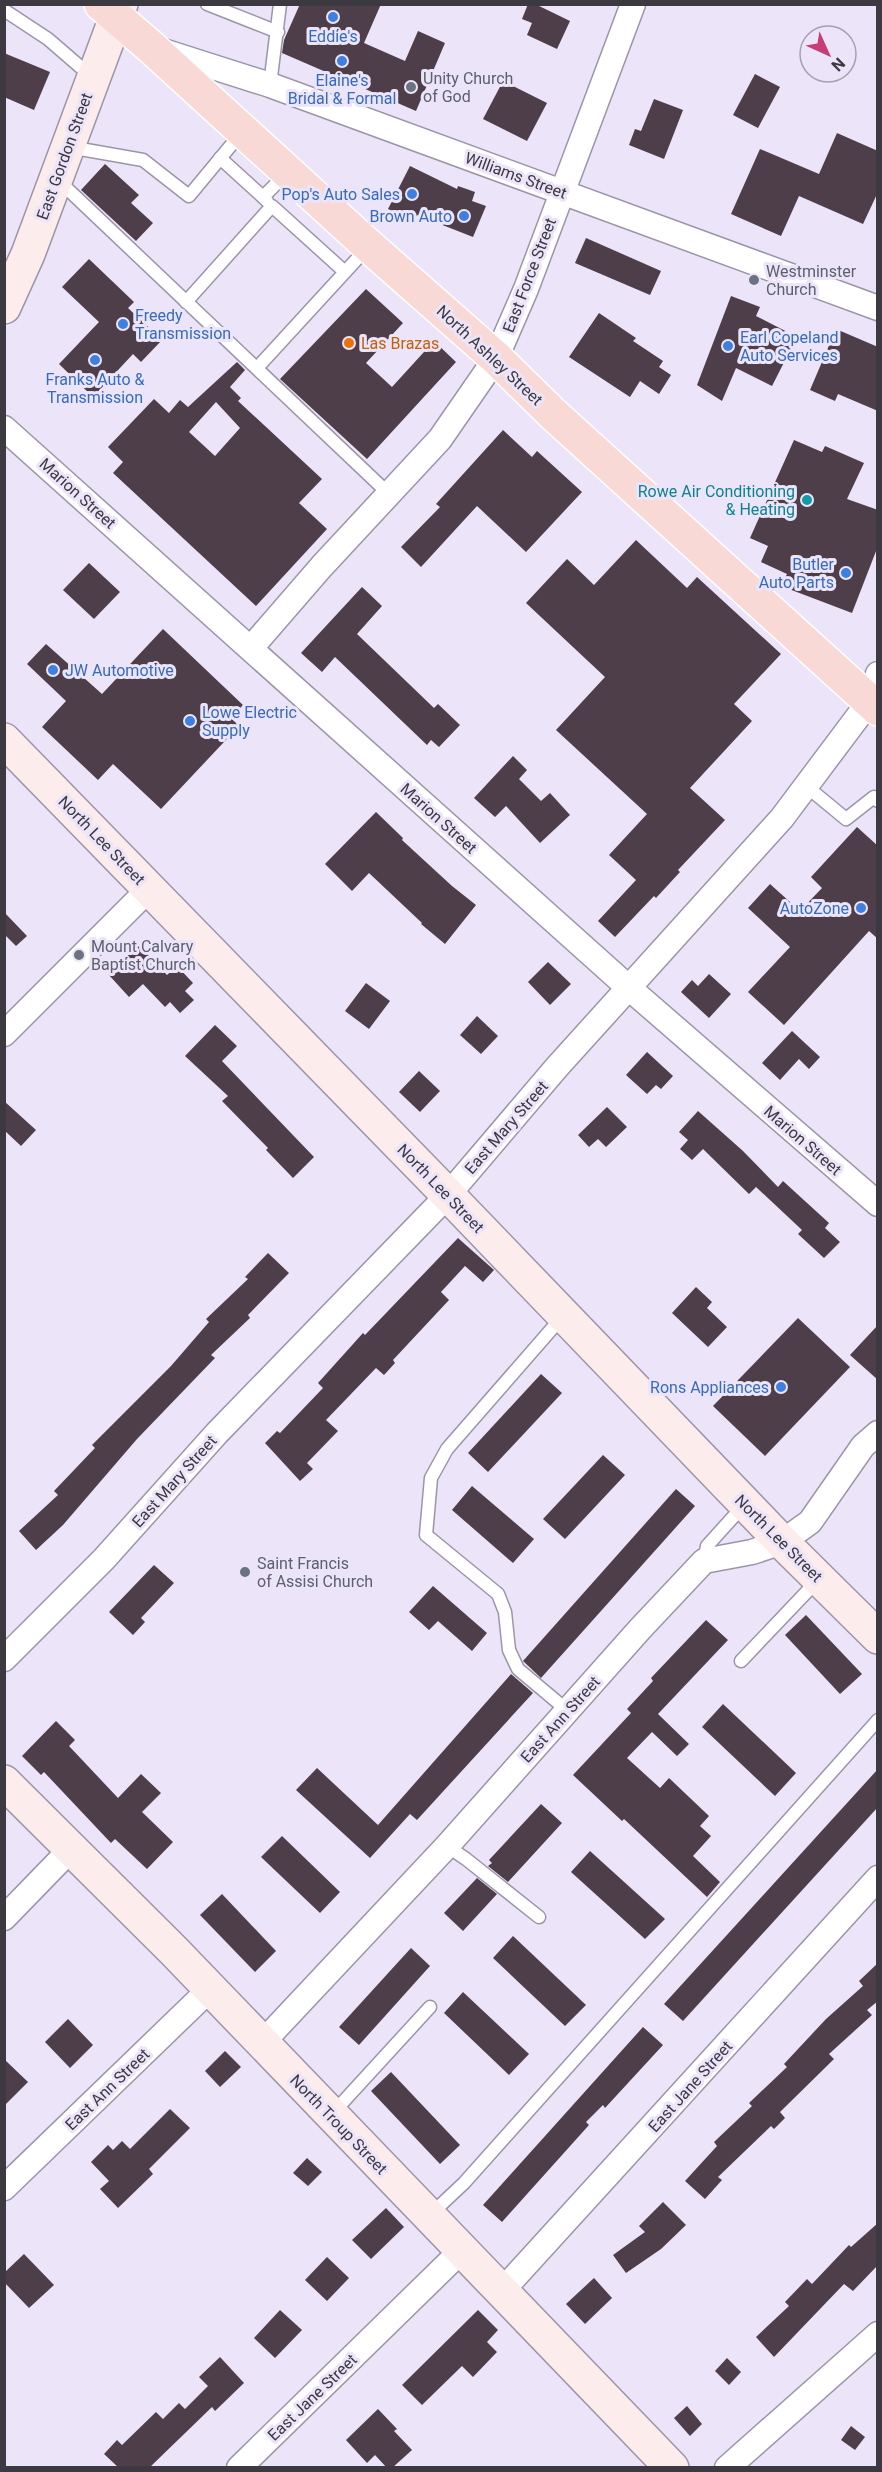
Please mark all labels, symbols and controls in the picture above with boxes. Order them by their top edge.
marker: Eddie's [326,10,340,24]
north arrow [798,24,858,84]
place label: Eddie's [308,27,358,46]
marker: Elaine's Bridal & Formal [335,54,349,68]
text: N [828,54,849,75]
place label: Unity Church of God [423,69,513,106]
place label: Elaine's Bridal & Formal [288,71,396,108]
marker: Unity Church of God [404,80,418,94]
street label: East Gordon Street [33,90,96,222]
street label: Williams Street [462,148,569,203]
place label: Pop's Auto Sales [282,185,400,204]
marker: Pop's Auto Sales [405,187,419,201]
place label: Brown Auto [369,207,452,226]
marker: Brown Auto [457,209,471,223]
street label: East Force Street [499,215,560,335]
place label: Westminster Church [766,262,857,299]
marker: Westminster Church [747,273,761,287]
street label: North Ashley Street [433,301,547,409]
place label: Freedy Transmission [135,306,231,343]
marker: Freedy Transmission [116,317,130,331]
place label: Earl Copeland Auto Services [740,328,839,365]
place label: Las Brazas [361,334,439,353]
marker: Las Brazas [342,336,356,350]
marker: Earl Copeland Auto Services [721,339,735,353]
marker: Franks Auto & Transmission [88,353,102,367]
place label: Franks Auto & Transmission [46,370,145,407]
street label: Marion Street [36,454,120,533]
place label: Rowe Air Conditioning & Heating [638,482,795,519]
marker: Rowe Air Conditioning & Heating [800,493,814,507]
place label: Butler Auto Parts [759,555,835,592]
marker: Butler Auto Parts [839,566,853,580]
place label: JW Automotive [65,661,174,680]
marker: JW Automotive [46,663,60,677]
place label: Lowe Electric Supply [202,703,297,740]
marker: Lowe Electric Supply [183,714,197,728]
street label: Marion Street [397,779,481,858]
street label: North Lee Street [54,792,149,889]
place label: AutoZone [780,899,849,918]
marker: AutoZone [854,901,868,915]
place label: Mount Calvary Baptist Church [91,937,196,974]
marker: Mount Calvary Baptist Church [72,948,86,962]
street label: East Mary Street [461,1077,552,1178]
street label: Marion Street [760,1102,845,1179]
street label: North Lee Street [393,1140,488,1237]
place label: Rons Appliances [650,1378,769,1397]
marker: Rons Appliances [774,1380,788,1394]
street label: East Mary Street [128,1431,221,1531]
street label: North Lee Street [731,1491,826,1586]
place label: Saint Francis of Assisi Church [257,1554,373,1591]
marker: Saint Francis of Assisi Church [238,1565,252,1579]
street label: East Ann Street [517,1672,604,1766]
street label: East Jane Street [644,2037,736,2136]
street label: East Ann Street [61,2044,153,2134]
street label: North Troup Street [286,2070,391,2178]
street label: East Jane Street [264,2350,361,2445]

